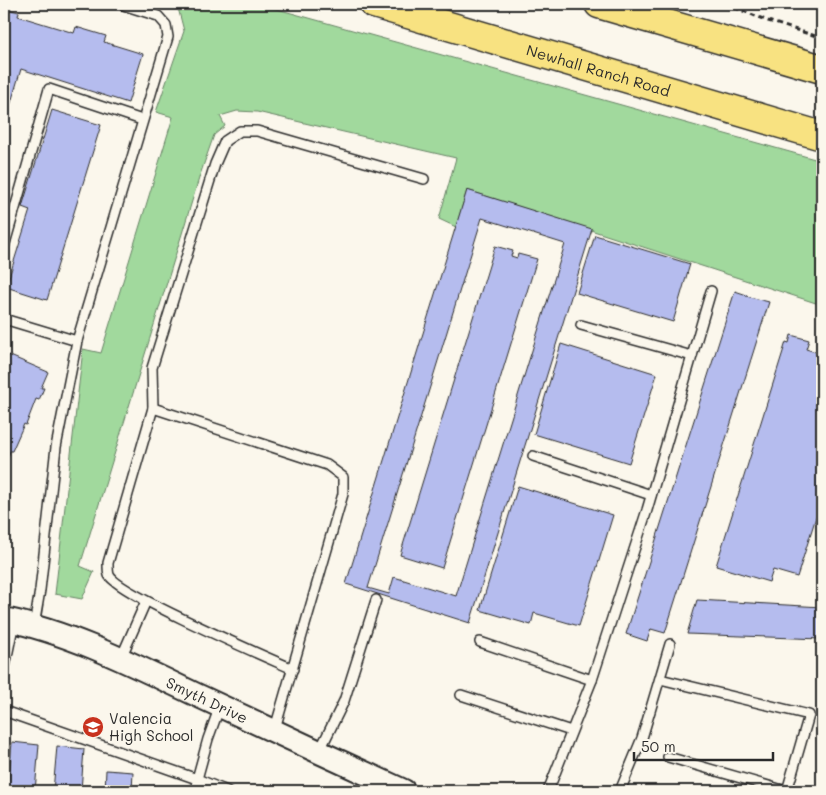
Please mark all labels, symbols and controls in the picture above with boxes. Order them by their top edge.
street label: Newhall Ranch Road [524,39,673,101]
street label: Smyth Drive [163,672,251,728]
place label: Valencia High School [109,708,194,745]
school or university icon: Valencia High School [81,715,105,739]
scale bar [634,730,772,762]
text: 50 m [641,736,676,756]

